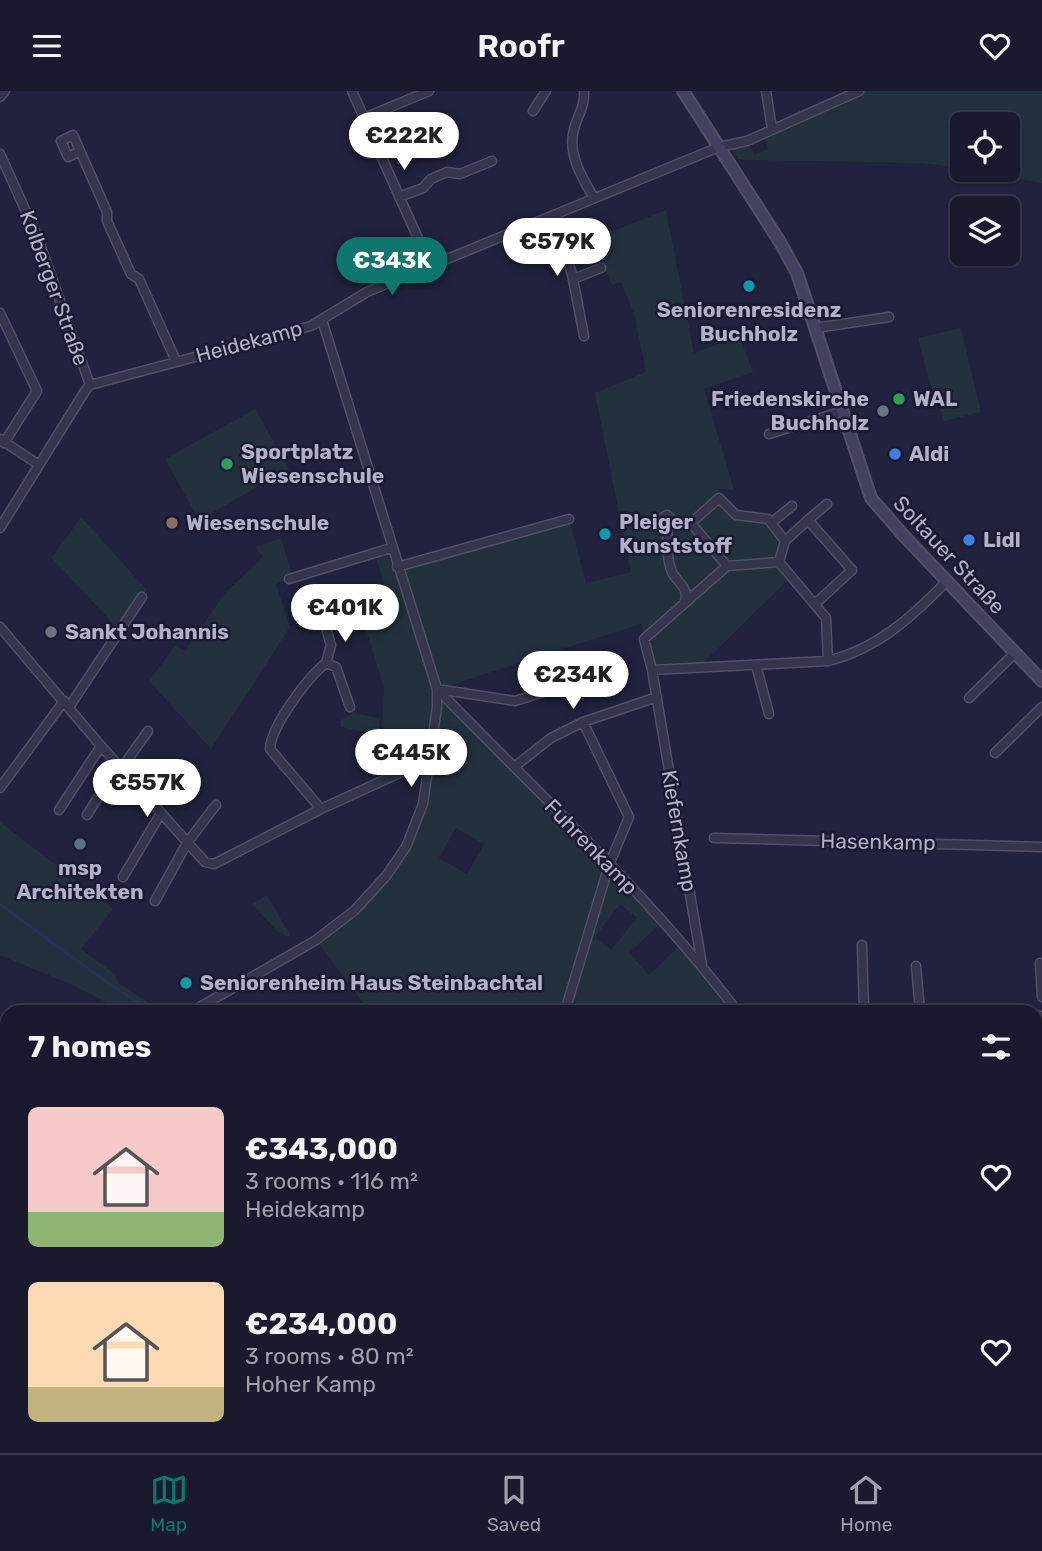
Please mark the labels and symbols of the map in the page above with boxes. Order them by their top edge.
pin: €222K [355,113,453,172]
street label: Kolberger Straße [15,207,94,369]
pin: €579K [508,219,606,278]
pin: €343K [343,237,441,297]
marker: Seniorenresidenz Buchholz [741,278,757,294]
place label: Seniorenresidenz Buchholz [657,297,841,346]
street label: Heidekamp [193,315,305,368]
place label: Friedenskirche Buchholz [711,386,869,435]
place label: WAL [913,386,958,411]
marker: WAL [891,391,907,407]
marker: Friedenskirche Buchholz [875,403,891,419]
place label: Sportplatz Wiesenschule [241,439,384,488]
place label: Aldi [909,441,949,466]
marker: Aldi [887,446,903,462]
marker: Sportplatz Wiesenschule [219,456,235,472]
street label: Soltauer Straße [888,491,1010,619]
place label: Pleiger Kunststoff [619,509,732,558]
place label: Wiesenschule [186,510,329,535]
marker: Wiesenschule [164,515,180,531]
marker: Pleiger Kunststoff [597,526,613,542]
place label: Lidl [983,527,1021,552]
marker: Lidl [961,532,977,548]
pin: €401K [296,585,394,644]
place label: Sankt Johannis [65,619,229,644]
marker: Sankt Johannis [43,624,59,640]
pin: €234K [524,651,622,711]
pin: €445K [362,729,460,789]
pin: €557K [98,759,196,819]
street label: Kiefernkamp [656,768,702,894]
street label: Fuhrenkamp [540,794,643,900]
street label: Hasenkamp [820,828,936,855]
marker: msp Architekten [72,836,88,852]
place label: msp Architekten [17,855,143,904]
place label: Seniorenheim Haus Steinbachtal [200,970,543,995]
marker: Seniorenheim Haus Steinbachtal [178,975,194,991]

